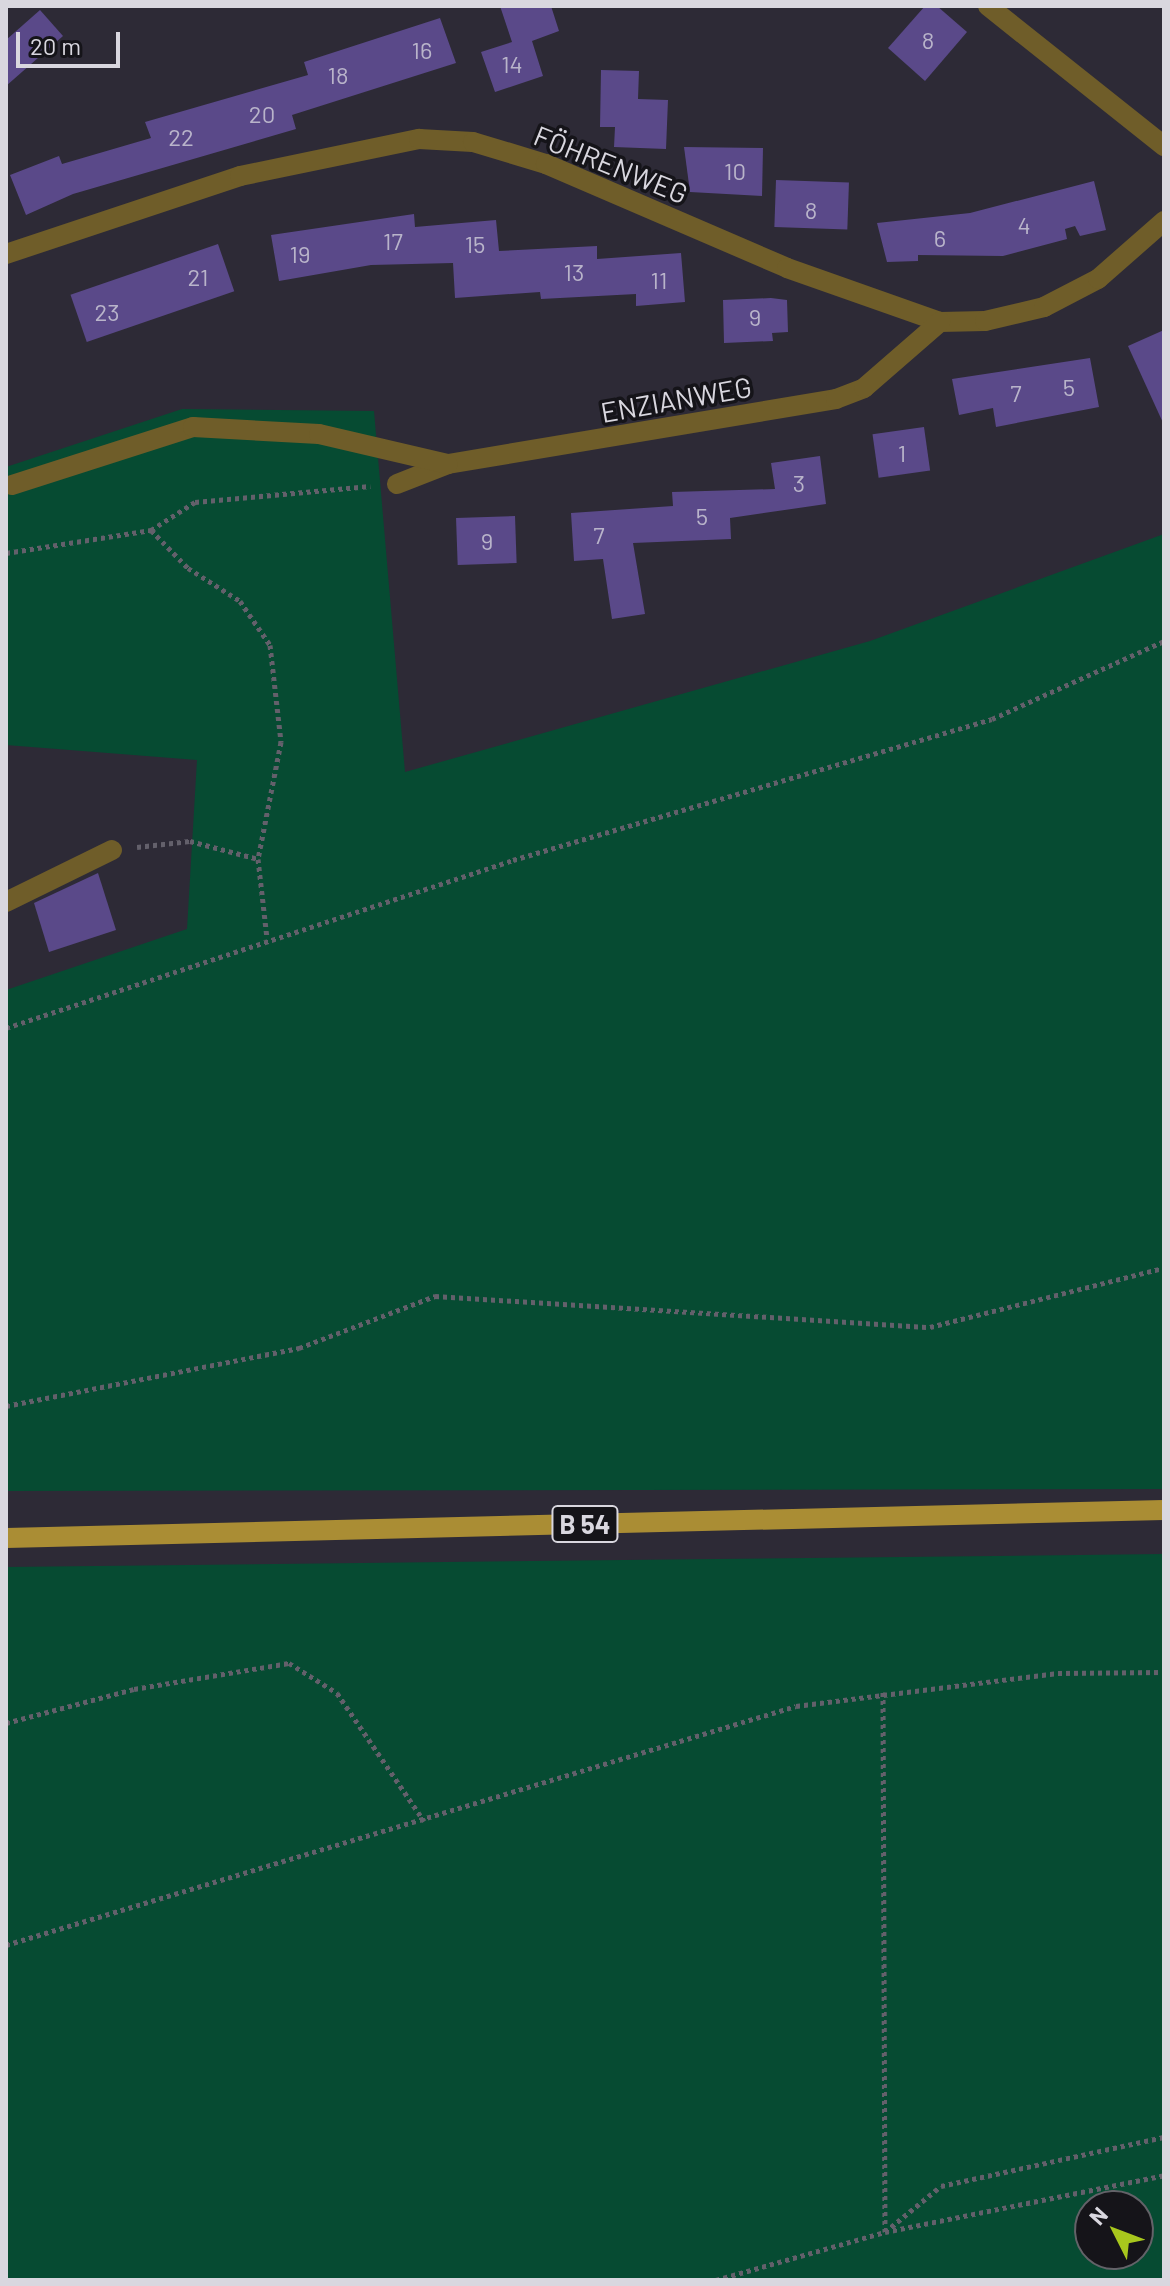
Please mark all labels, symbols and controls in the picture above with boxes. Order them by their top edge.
scale bar [20,16,124,66]
house number: 8 [922,26,934,54]
text: 20 m [30,31,81,60]
house number: 16 [412,36,432,64]
house number: 14 [501,50,523,78]
house number: 18 [328,61,348,89]
house number: 20 [249,100,275,128]
street label: FÖHRENWEG [529,118,693,210]
house number: 22 [168,123,194,151]
house number: 10 [724,157,746,185]
house number: 8 [805,196,817,224]
house number: 4 [1017,211,1031,239]
house number: 6 [934,224,946,252]
house number: 17 [383,227,403,255]
house number: 15 [465,230,485,258]
house number: 19 [290,240,310,268]
house number: 13 [564,258,584,286]
house number: 21 [188,263,208,291]
house number: 11 [651,266,667,294]
house number: 23 [94,298,120,326]
house number: 9 [749,303,761,331]
street label: ENZIANWEG [598,369,754,429]
house number: 5 [1063,373,1075,401]
house number: 7 [1010,379,1022,407]
house number: 1 [898,439,906,467]
house number: 3 [793,469,805,497]
house number: 5 [696,502,708,530]
house number: 7 [593,521,605,549]
house number: 9 [481,527,493,555]
road number: B 54 [551,1502,619,1546]
north arrow [1074,2190,1154,2270]
text: N [1083,2201,1112,2229]

